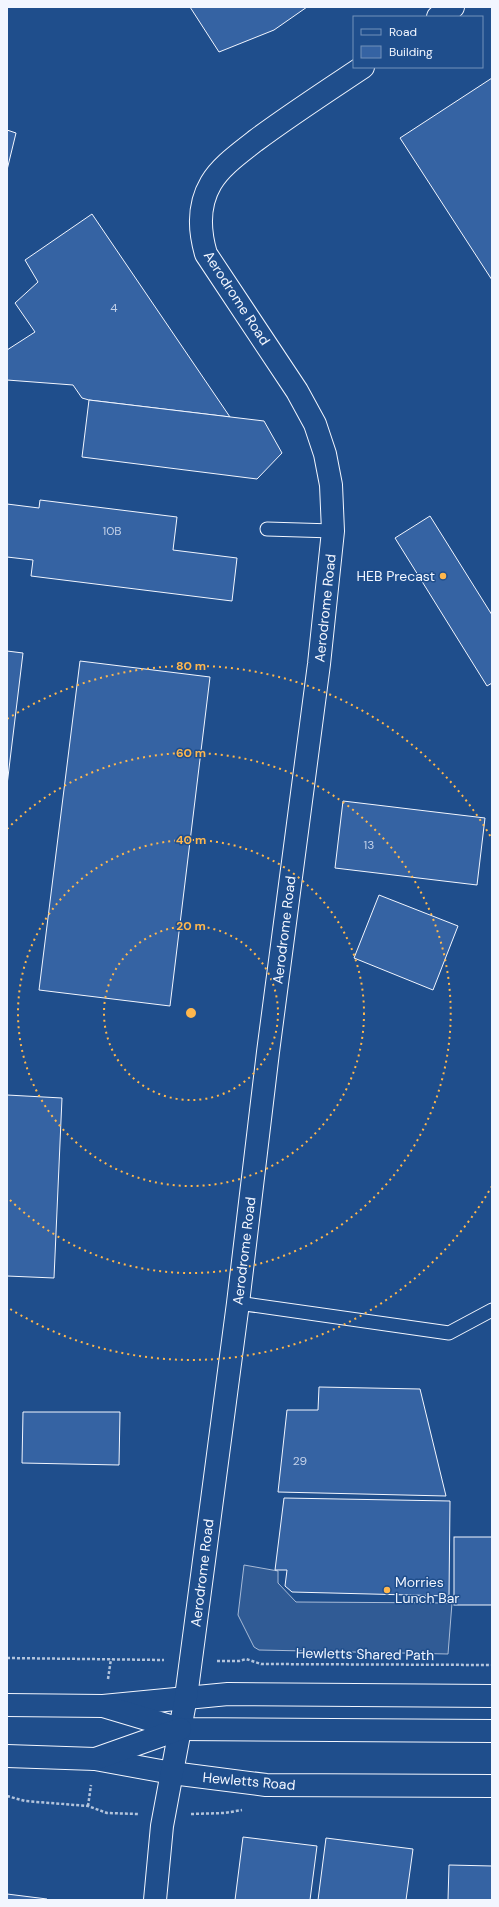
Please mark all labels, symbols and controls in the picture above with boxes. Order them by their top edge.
legend [353,16,483,68]
text: Road [389,24,417,40]
text: Building [389,44,433,60]
street label: Aerodrome Road [200,247,274,349]
house number: 4 [110,300,118,316]
house number: 10B [102,523,122,539]
street label: Aerodrome Road [310,553,340,663]
place label: HEB Precast [357,567,435,585]
marker: HEB Precast [438,571,448,581]
text: 80 m [176,658,206,674]
text: 60 m [176,745,206,761]
text: 40 m [176,832,206,848]
house number: 13 [364,837,374,853]
street label: Aerodrome Road [268,875,300,985]
text: 20 m [176,918,206,934]
centre of rings [184,1006,198,1020]
street label: Aerodrome Road [228,1196,260,1306]
house number: 29 [293,1453,307,1469]
street label: Aerodrome Road [186,1518,218,1628]
place label: Morries Lunch Bar [395,1573,459,1607]
marker: Morries Lunch Bar [382,1585,392,1595]
street label: Hewletts Shared Path [296,1644,434,1664]
street label: Hewletts Road [202,1768,296,1794]

